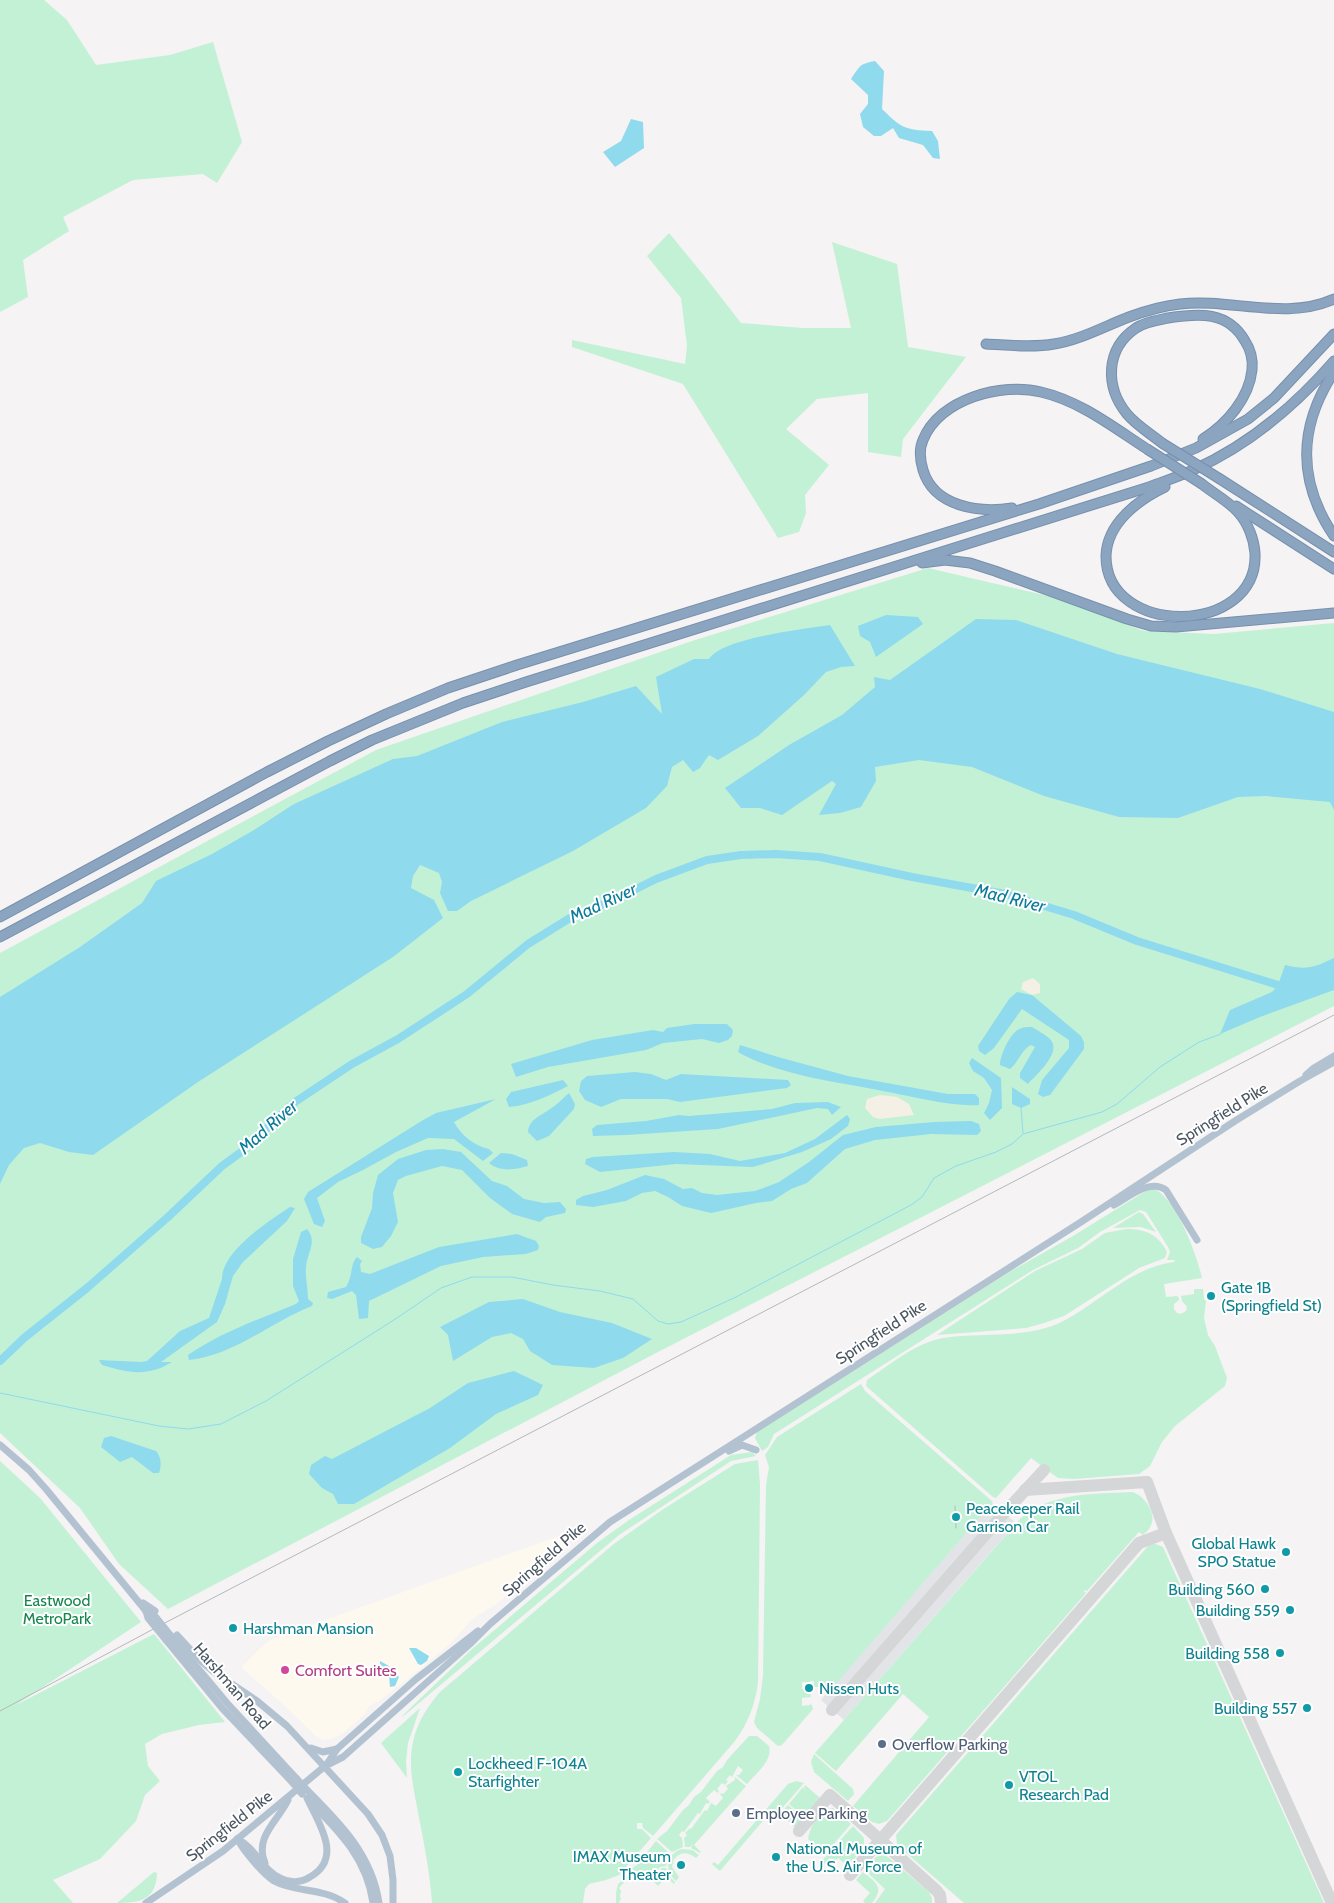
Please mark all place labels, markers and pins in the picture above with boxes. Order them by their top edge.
place label: Gate 1B (Springfield St) [1221,1278,1322,1315]
marker: Gate 1B (Springfield St) [1205,1290,1217,1302]
place label: Peacekeeper Rail Garrison Car [966,1499,1080,1536]
marker: Peacekeeper Rail Garrison Car [950,1511,962,1523]
place label: Global Hawk SPO Statue [1192,1534,1277,1571]
marker: Global Hawk SPO Statue [1280,1546,1292,1558]
place label: Building 560 [1168,1580,1255,1599]
marker: Building 560 [1259,1583,1271,1595]
place label: Building 559 [1196,1601,1280,1620]
marker: Building 559 [1284,1604,1296,1616]
place label: Harshman Mansion [243,1619,374,1638]
marker: Harshman Mansion [227,1622,239,1634]
place label: Building 558 [1185,1644,1270,1663]
marker: Building 558 [1274,1647,1286,1659]
place label: Comfort Suites [295,1661,397,1680]
marker: Comfort Suites [279,1664,291,1676]
place label: Nissen Huts [819,1679,899,1698]
marker: Nissen Huts [803,1682,815,1694]
place label: Building 557 [1214,1699,1297,1718]
marker: Building 557 [1301,1702,1313,1714]
place label: Overflow Parking [892,1735,1008,1754]
marker: Overflow Parking [876,1738,888,1750]
place label: Lockheed F-104A Starfighter [468,1754,587,1791]
marker: Lockheed F-104A Starfighter [452,1766,464,1778]
place label: VTOL Research Pad [1019,1767,1109,1804]
marker: VTOL Research Pad [1003,1779,1015,1791]
place label: Employee Parking [746,1804,868,1823]
marker: Employee Parking [730,1807,742,1819]
place label: National Museum of the U.S. Air Force [786,1839,923,1876]
place label: IMAX Museum Theater [573,1847,672,1884]
marker: National Museum of the U.S. Air Force [770,1851,782,1863]
marker: IMAX Museum Theater [675,1859,687,1871]

